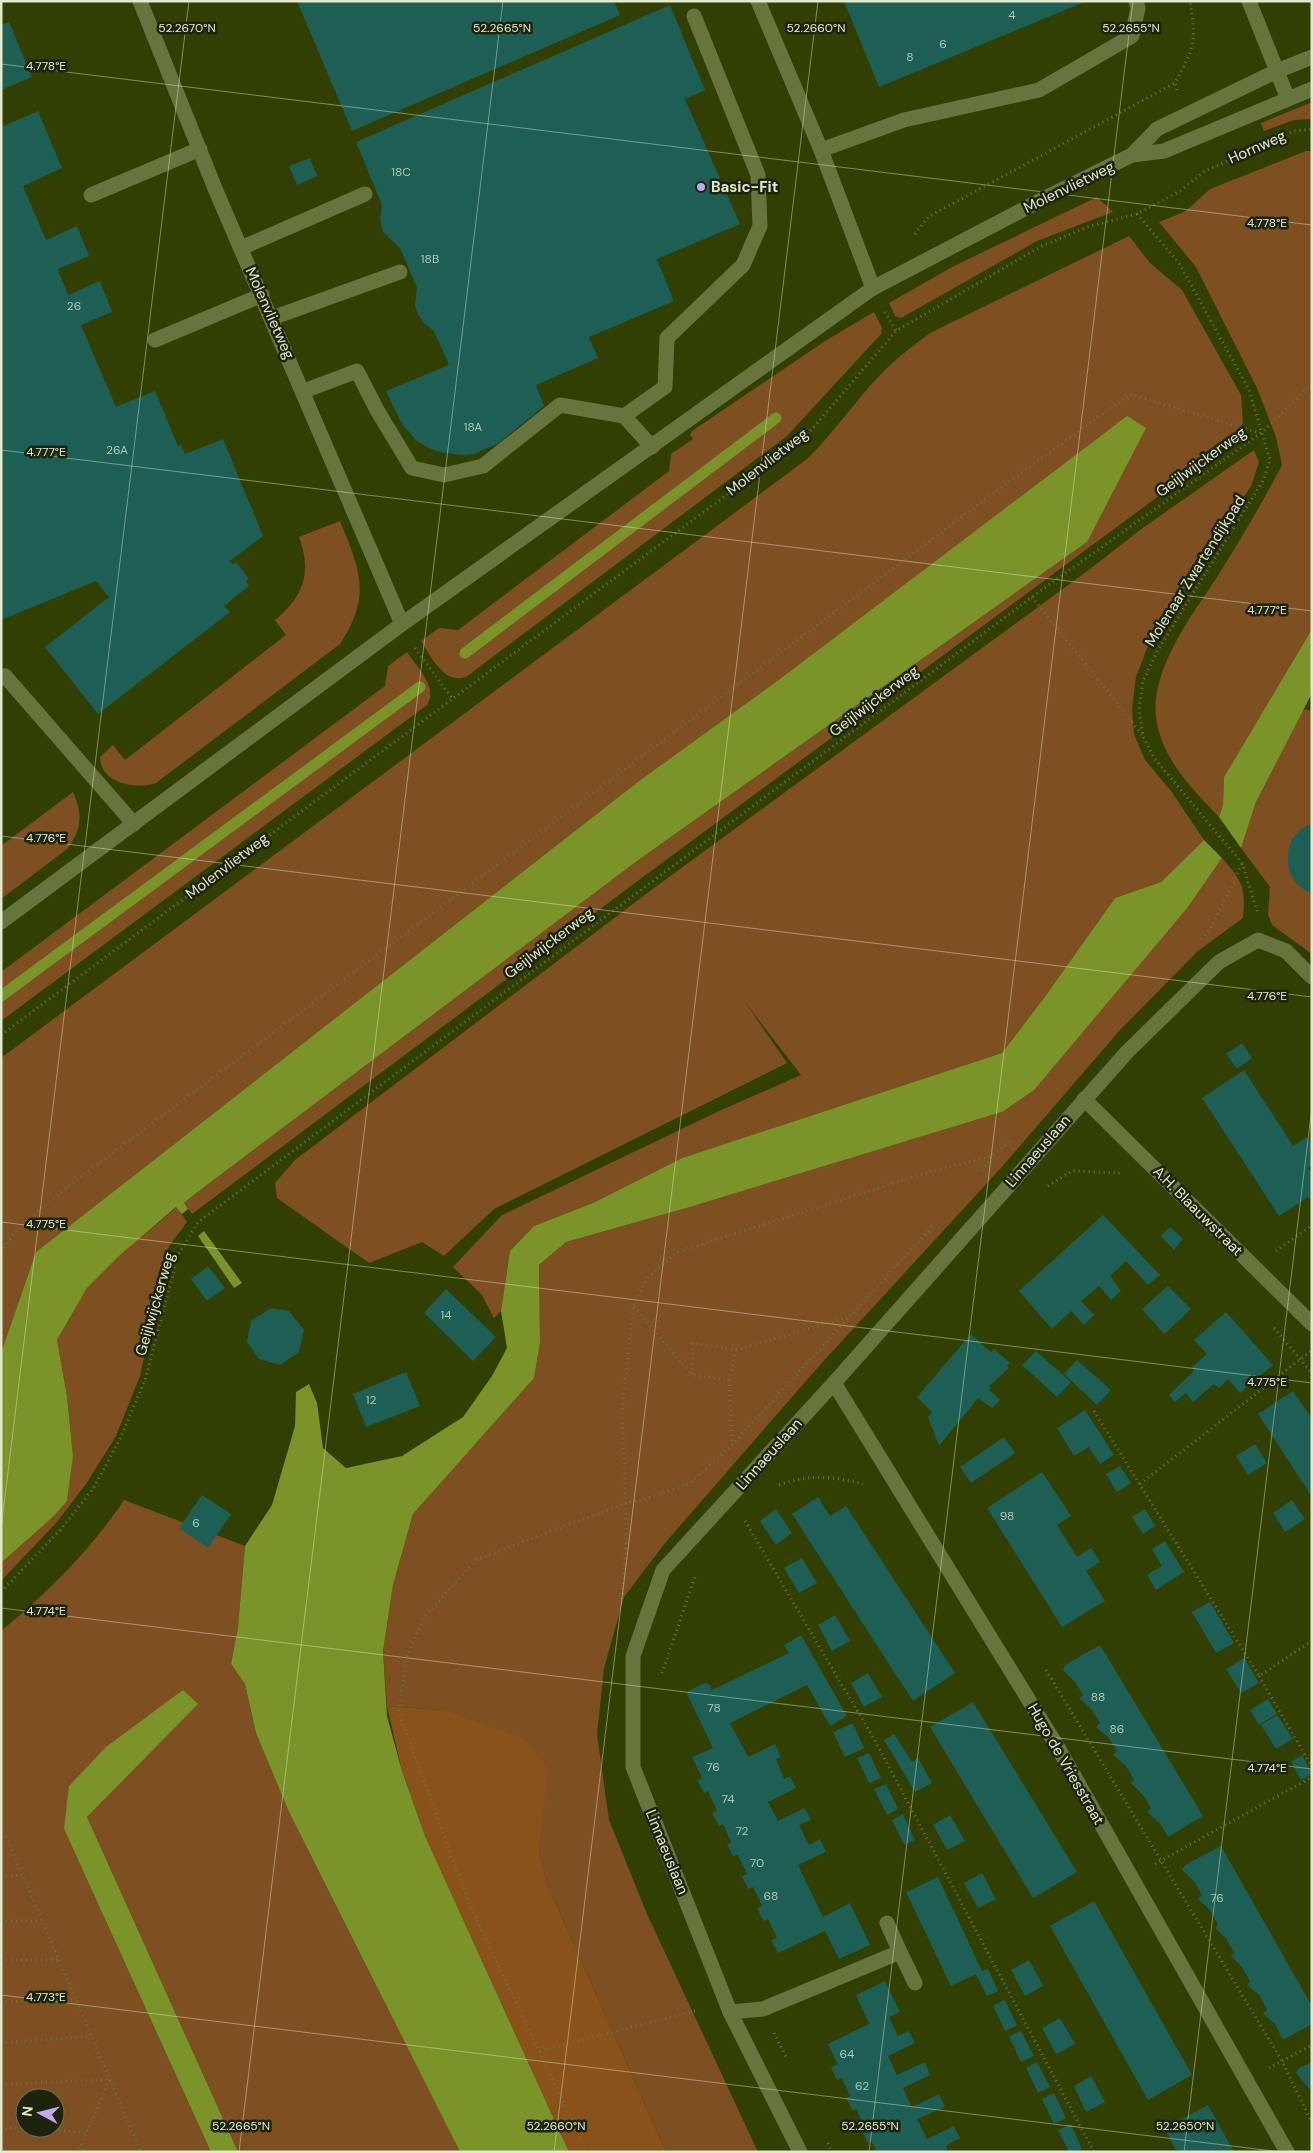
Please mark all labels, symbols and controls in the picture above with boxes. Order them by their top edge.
house number: 4 [1008,7,1016,23]
text: 52.2670°N [158,20,216,36]
text: 52.2665°N [473,20,531,36]
text: 52.2660°N [786,20,846,36]
text: 52.2655°N [1102,20,1160,36]
house number: 6 [939,36,947,52]
house number: 8 [906,49,914,65]
text: 4.778°E [26,58,66,74]
street label: Hornweg [1225,125,1289,169]
street label: Molenvlietweg [1020,156,1118,218]
house number: 18C [391,164,411,180]
place label: Basic-Fit [711,177,778,197]
marker: Basic-Fit [695,181,707,193]
text: 4.778°E [1247,215,1287,231]
house number: 18B [421,251,439,267]
street label: Molenvlietweg [241,264,299,362]
house number: 26 [67,298,81,314]
house number: 18A [464,419,482,435]
street label: Geijlwijckerweg [1152,423,1250,501]
street label: Molenvlietweg [722,424,812,500]
house number: 26A [106,442,128,458]
text: 4.777°E [26,444,66,460]
street label: Molenaar Zwartendijkpad [1140,492,1250,650]
text: 4.777°E [1247,602,1287,618]
street label: Geijlwijckerweg [825,661,923,741]
street label: Molenvlietweg [182,828,272,904]
text: 4.776°E [26,830,66,846]
street label: Geijlwijckerweg [500,903,598,983]
text: 4.776°E [1247,988,1287,1004]
street label: Linnaeuslaan [1001,1111,1075,1191]
street label: A.H. Blaauwstraat [1149,1162,1247,1260]
text: 4.775°E [26,1216,66,1232]
street label: Geijlwijckerweg [131,1250,179,1358]
house number: 14 [440,1307,452,1323]
text: 4.775°E [1247,1374,1287,1390]
house number: 12 [366,1392,376,1408]
street label: Linnaeuslaan [732,1414,806,1494]
house number: 98 [1000,1508,1014,1524]
house number: 6 [192,1515,200,1531]
text: 4.774°E [26,1603,66,1619]
house number: 88 [1091,1689,1105,1705]
house number: 78 [707,1700,721,1716]
street label: Hugo de Vriesstraat [1023,1700,1109,1828]
house number: 86 [1110,1721,1124,1737]
house number: 76 [706,1759,720,1775]
text: 4.774°E [1247,1760,1287,1776]
house number: 74 [722,1791,734,1807]
street label: Linnaeuslaan [641,1807,693,1897]
house number: 72 [735,1823,749,1839]
house number: 70 [750,1855,764,1871]
house number: 68 [764,1888,778,1904]
house number: 76 [1210,1890,1224,1906]
text: 4.773°E [26,1989,66,2005]
house number: 64 [840,2046,854,2062]
house number: 62 [855,2078,869,2094]
north arrow [15,2088,65,2138]
text: N [18,2105,37,2118]
text: 52.2665°N [212,2118,270,2134]
text: 52.2660°N [526,2118,586,2134]
text: 52.2655°N [841,2118,899,2134]
text: 52.2650°N [1156,2118,1214,2134]

